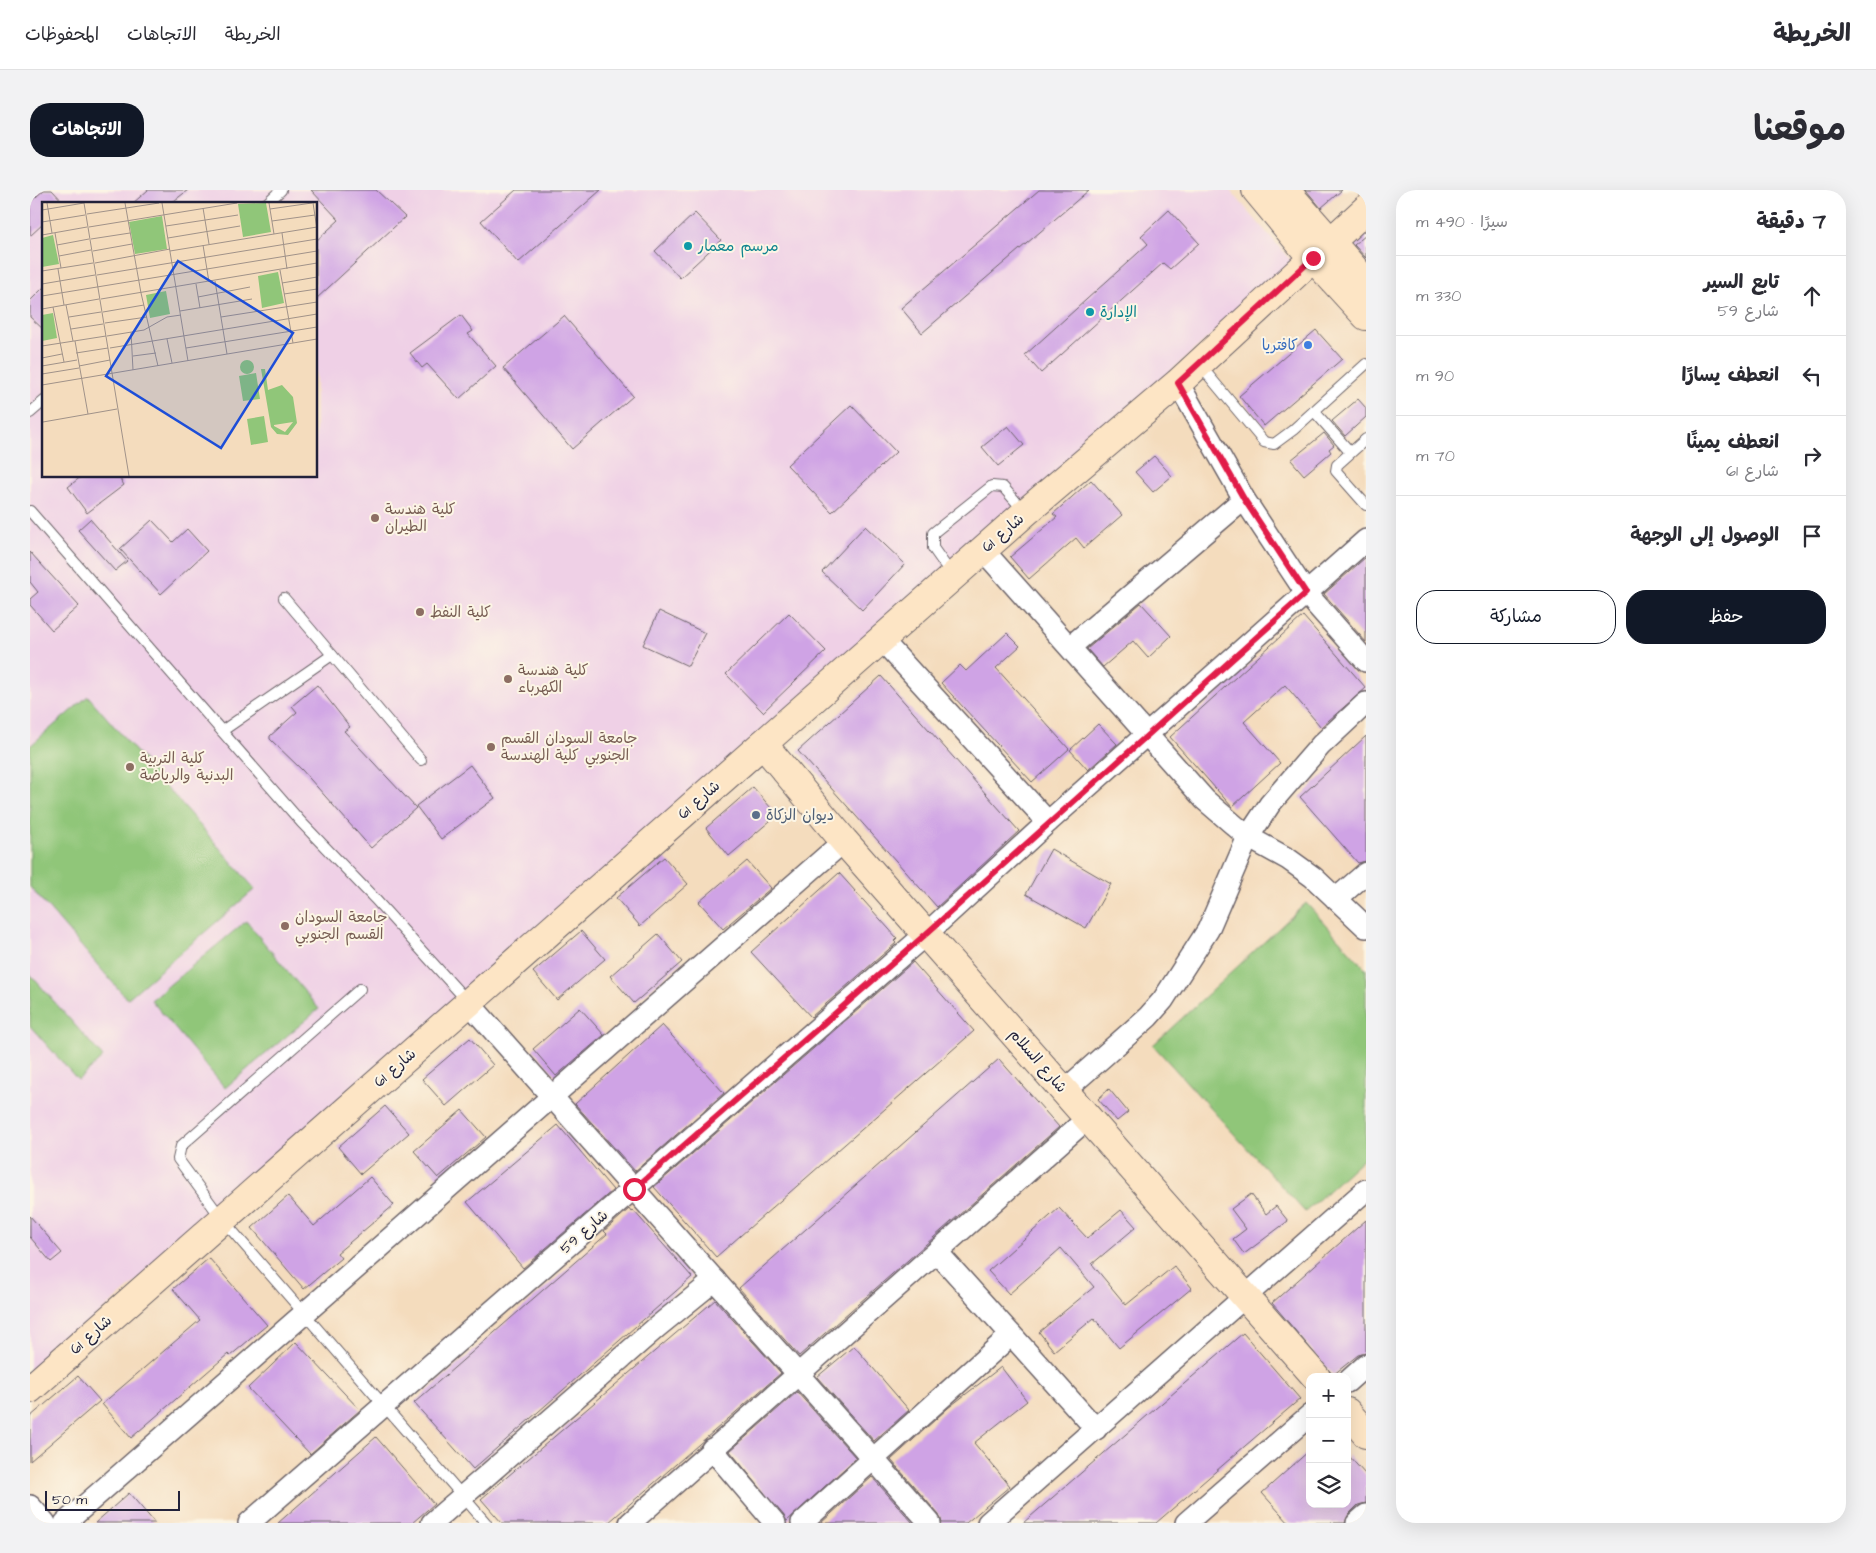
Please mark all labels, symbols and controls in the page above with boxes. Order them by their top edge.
text: الخريطة [1773,17,1851,51]
text: المحفوظات [25,22,99,47]
text: الاتجاهات [127,22,197,47]
text: الخريطة [225,22,281,47]
button: الاتجاهات [30,103,144,157]
text: موقعنا [1753,105,1846,154]
inset map [42,202,318,478]
text: 7 دقيقة [1756,207,1826,236]
text: سيرًا · 490 m [1416,211,1508,233]
place label: مرسم معمار [697,236,779,258]
marker: مرسم معمار [682,240,694,252]
route end [1302,247,1325,270]
text: تابع السير [1704,269,1779,296]
icon: ahead [1798,282,1826,310]
text: 330 m [1416,285,1461,307]
text: شارع 59 [1718,300,1779,322]
place label: الإدارة [1100,302,1137,323]
marker: الإدارة [1084,306,1096,318]
place label: كافتريا [1262,335,1298,356]
marker: كافتريا [1302,339,1314,351]
text: انعطف يسارًا [1682,362,1779,389]
icon: left [1798,362,1826,390]
text: 90 m [1416,365,1454,387]
text: انعطف يمينًا [1687,429,1779,456]
icon: right [1798,442,1826,470]
text: 70 m [1416,445,1455,467]
text: شارع 61 [1726,460,1779,482]
place label: كلية هندسة الطيران [385,499,456,537]
street label: شارع 61 [977,509,1029,557]
marker: كلية هندسة الطيران [369,512,381,524]
text: الوصول إلى الوجهة [1630,522,1779,549]
icon: arrive [1798,522,1826,550]
button: مشاركة [1416,590,1616,644]
button: حفظ [1626,590,1826,644]
place label: كلية النفط [430,602,491,623]
marker: كلية النفط [414,606,426,618]
place label: كلية هندسة الكهرباء [518,660,589,698]
marker: كلية هندسة الكهرباء [502,673,514,685]
place label: جامعة السودان القسم الجنوبي كلية الهندسة [501,728,638,768]
marker: جامعة السودان القسم الجنوبي كلية الهندسة [485,741,497,753]
place label: كلية التربية البدنية والرياضة [140,748,233,786]
marker: كلية التربية البدنية والرياضة [124,761,136,773]
street label: شارع 61 [673,776,725,824]
place label: ديوان الزكاة [766,805,834,826]
marker: ديوان الزكاة [750,809,762,821]
place label: جامعة السودان القسم الجنوبي [295,907,387,947]
marker: جامعة السودان القسم الجنوبي [279,920,291,932]
street label: شارع السلام [1004,1024,1072,1098]
street label: شارع 61 [369,1044,421,1092]
route start [623,1178,646,1201]
street label: شارع 59 [555,1205,613,1259]
street label: شارع 61 [65,1311,117,1359]
map controls [1306,1373,1351,1508]
button: + [1306,1373,1351,1418]
button: − [1306,1418,1351,1463]
button: layers [1306,1463,1351,1508]
scale bar [45,1488,180,1511]
text: 50 m [52,1490,87,1510]

